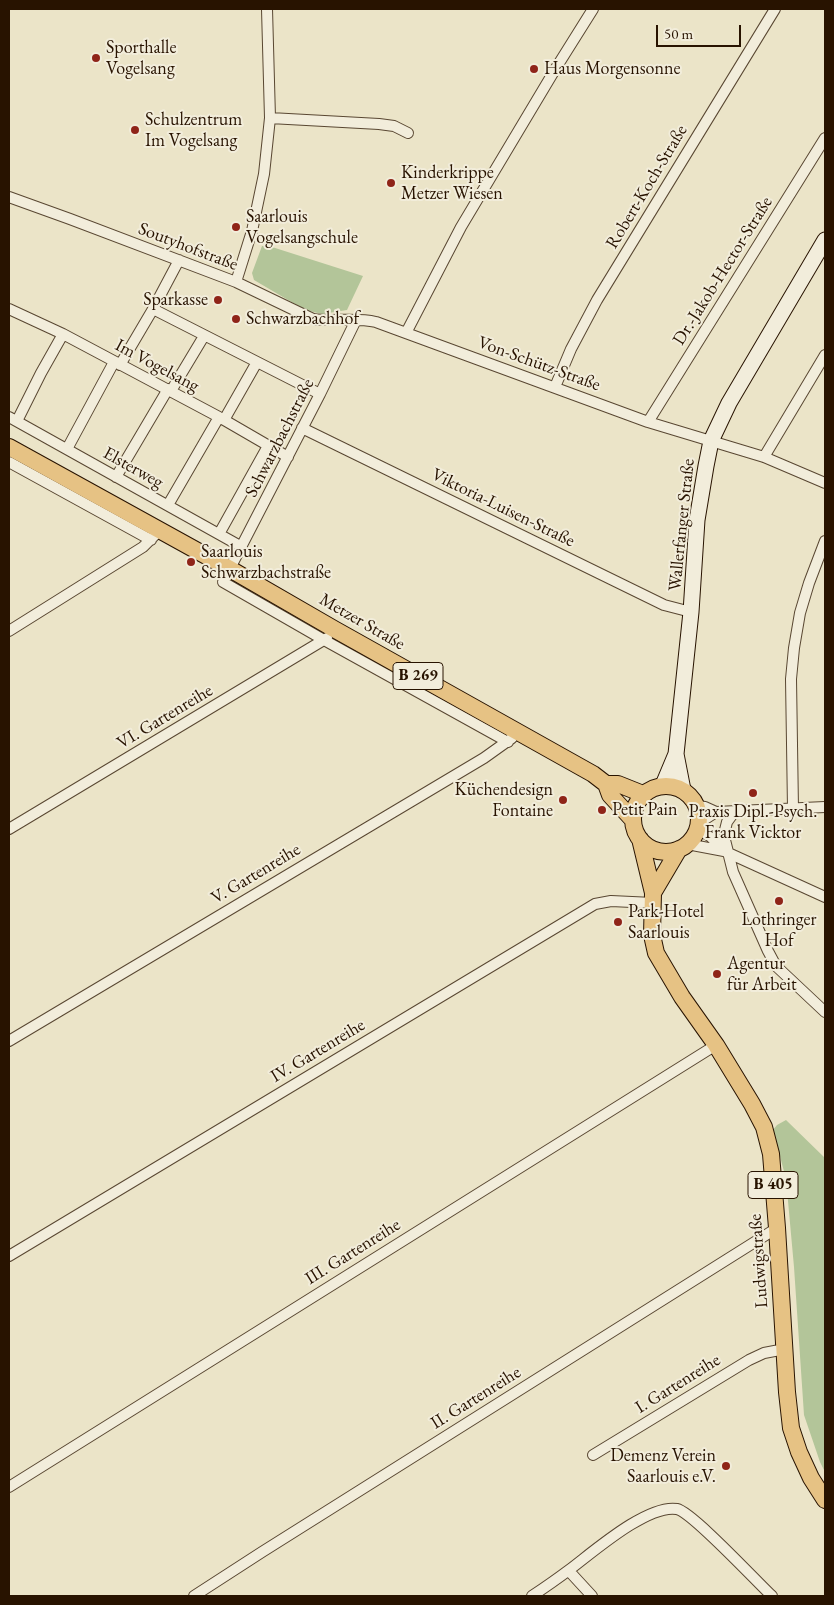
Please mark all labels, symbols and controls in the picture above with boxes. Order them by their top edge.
scale bar [659,15,744,47]
text: 50 m [664,24,693,43]
place label: Sporthalle Vogelsang [106,37,176,80]
marker: Sporthalle Vogelsang [90,52,102,64]
place label: Haus Morgensonne [544,58,681,80]
marker: Haus Morgensonne [528,63,540,75]
place label: Schulzentrum Im Vogelsang [145,109,242,152]
street label: Robert-Koch-Straße [602,121,692,253]
marker: Schulzentrum Im Vogelsang [129,124,141,136]
place label: Kinderkrippe Metzer Wiesen [401,162,503,204]
marker: Kinderkrippe Metzer Wiesen [385,177,397,189]
street label: Dr.-Jakob-Hector-Straße [669,193,777,349]
place label: Saarlouis Vogelsangschule [246,206,358,248]
street label: Soutyhofstraße [135,218,241,276]
marker: Saarlouis Vogelsangschule [230,221,242,233]
place label: Sparkasse [143,289,208,311]
marker: Sparkasse [212,294,224,306]
place label: Schwarzbachhof [246,308,359,330]
marker: Schwarzbachhof [230,313,242,325]
street label: Von-Schütz-Straße [475,332,603,396]
street label: Im Vogelsang [111,335,203,397]
street label: Schwarzbachstraße [241,375,319,501]
street label: Elsterweg [99,443,167,493]
street label: Wallerfanger Straße [664,458,700,592]
street label: Viktoria-Luisen-Straße [428,464,578,552]
place label: Saarlouis Schwarzbachstraße [201,541,331,584]
marker: Saarlouis Schwarzbachstraße [185,556,197,568]
street label: Metzer Straße [315,589,409,655]
road number: B 269 [393,662,443,689]
street label: VI. Gartenreihe [113,680,217,754]
place label: Küchendesign Fontaine [454,779,553,822]
marker: Praxis Dipl.-Psych. Frank Vicktor [747,787,759,799]
marker: Küchendesign Fontaine [557,794,569,806]
place label: Petit Pain [612,799,678,821]
place label: Praxis Dipl.-Psych. Frank Vicktor [689,801,817,844]
marker: Petit Pain [596,804,608,816]
street label: V. Gartenreihe [207,839,305,909]
marker: Lothringer Hof [773,895,785,907]
place label: Park-Hotel Saarlouis [628,901,704,944]
place label: Lothringer Hof [741,909,817,952]
marker: Park-Hotel Saarlouis [612,916,624,928]
place label: Agentur für Arbeit [727,953,797,996]
marker: Agentur für Arbeit [711,968,723,980]
street label: IV. Gartenreihe [267,1014,369,1088]
road number: B 405 [748,1172,798,1198]
street label: Ludwigstraße [745,1213,773,1309]
street label: III. Gartenreihe [301,1214,405,1290]
street label: I. Gartenreihe [632,1349,724,1419]
street label: II. Gartenreihe [427,1362,525,1434]
place label: Demenz Verein Saarlouis e.V. [610,1445,716,1488]
marker: Demenz Verein Saarlouis e.V. [720,1460,732,1472]

